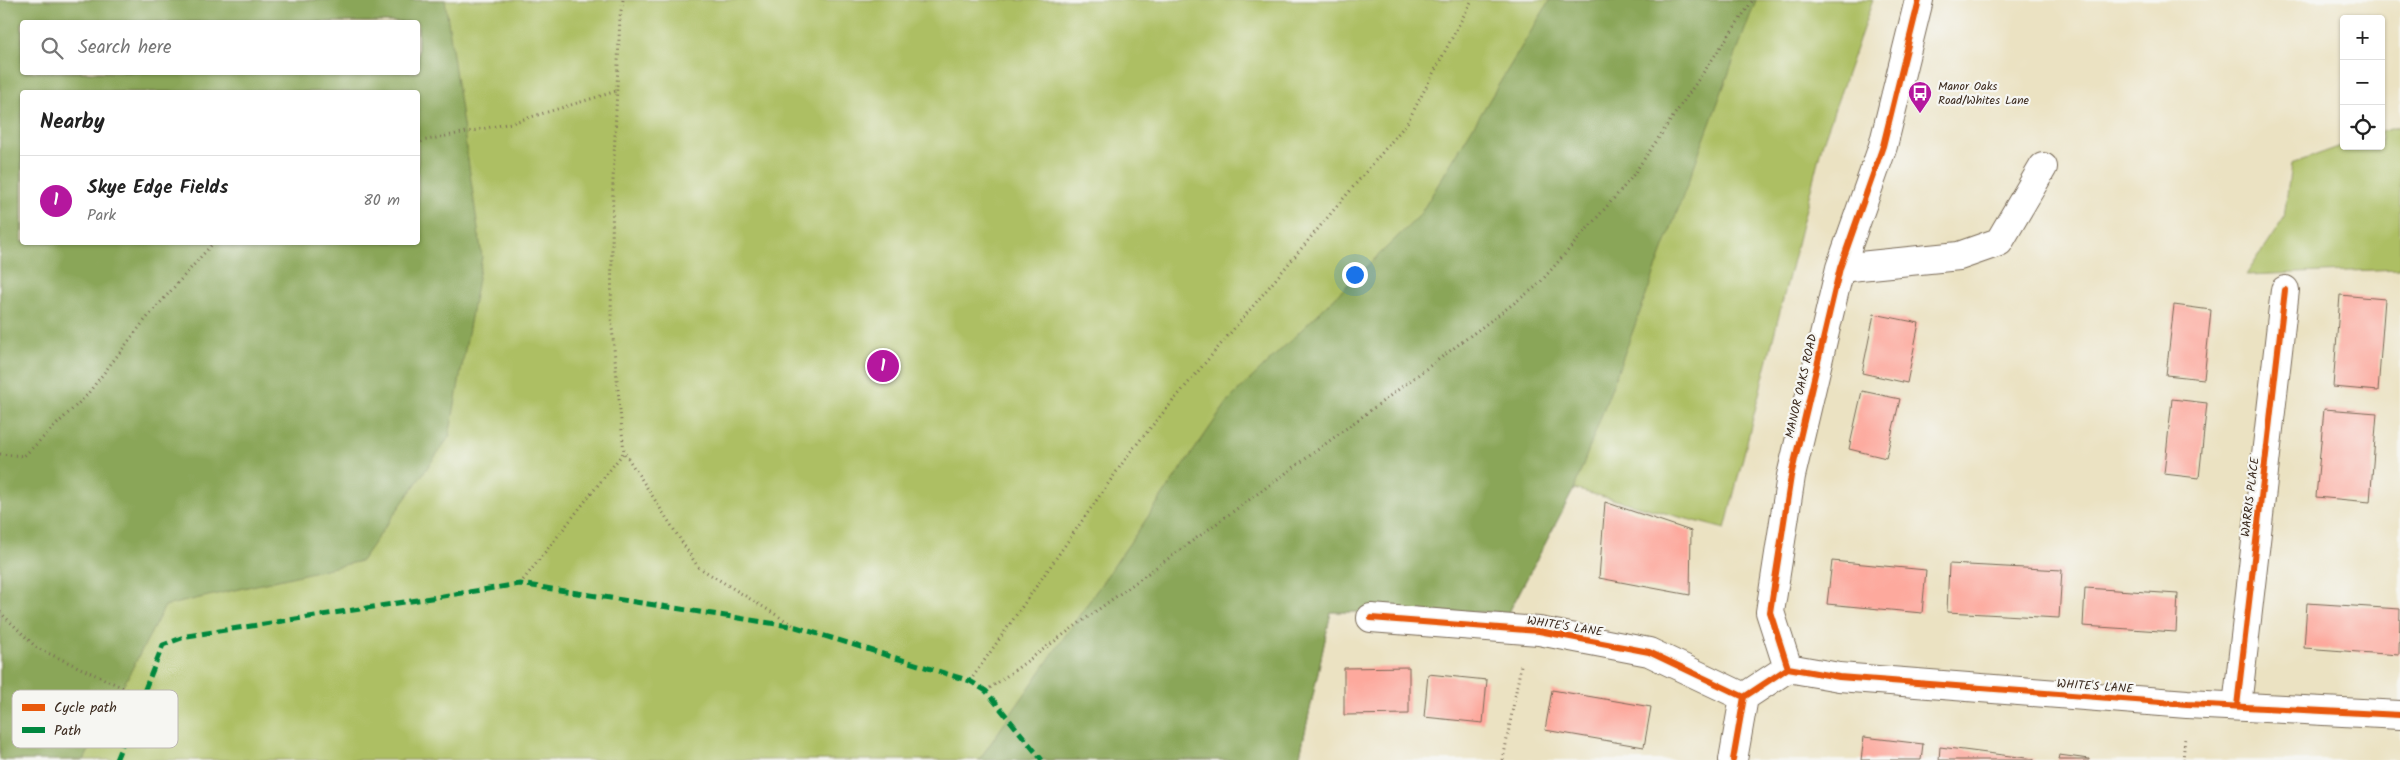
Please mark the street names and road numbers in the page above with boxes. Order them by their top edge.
street label: MANOR OAKS ROAD [1780,332,1823,440]
street label: WARRIS PLACE [2236,455,2265,538]
street label: WHITE'S LANE [1526,611,1605,642]
street label: WHITE'S LANE [2056,674,2135,699]

